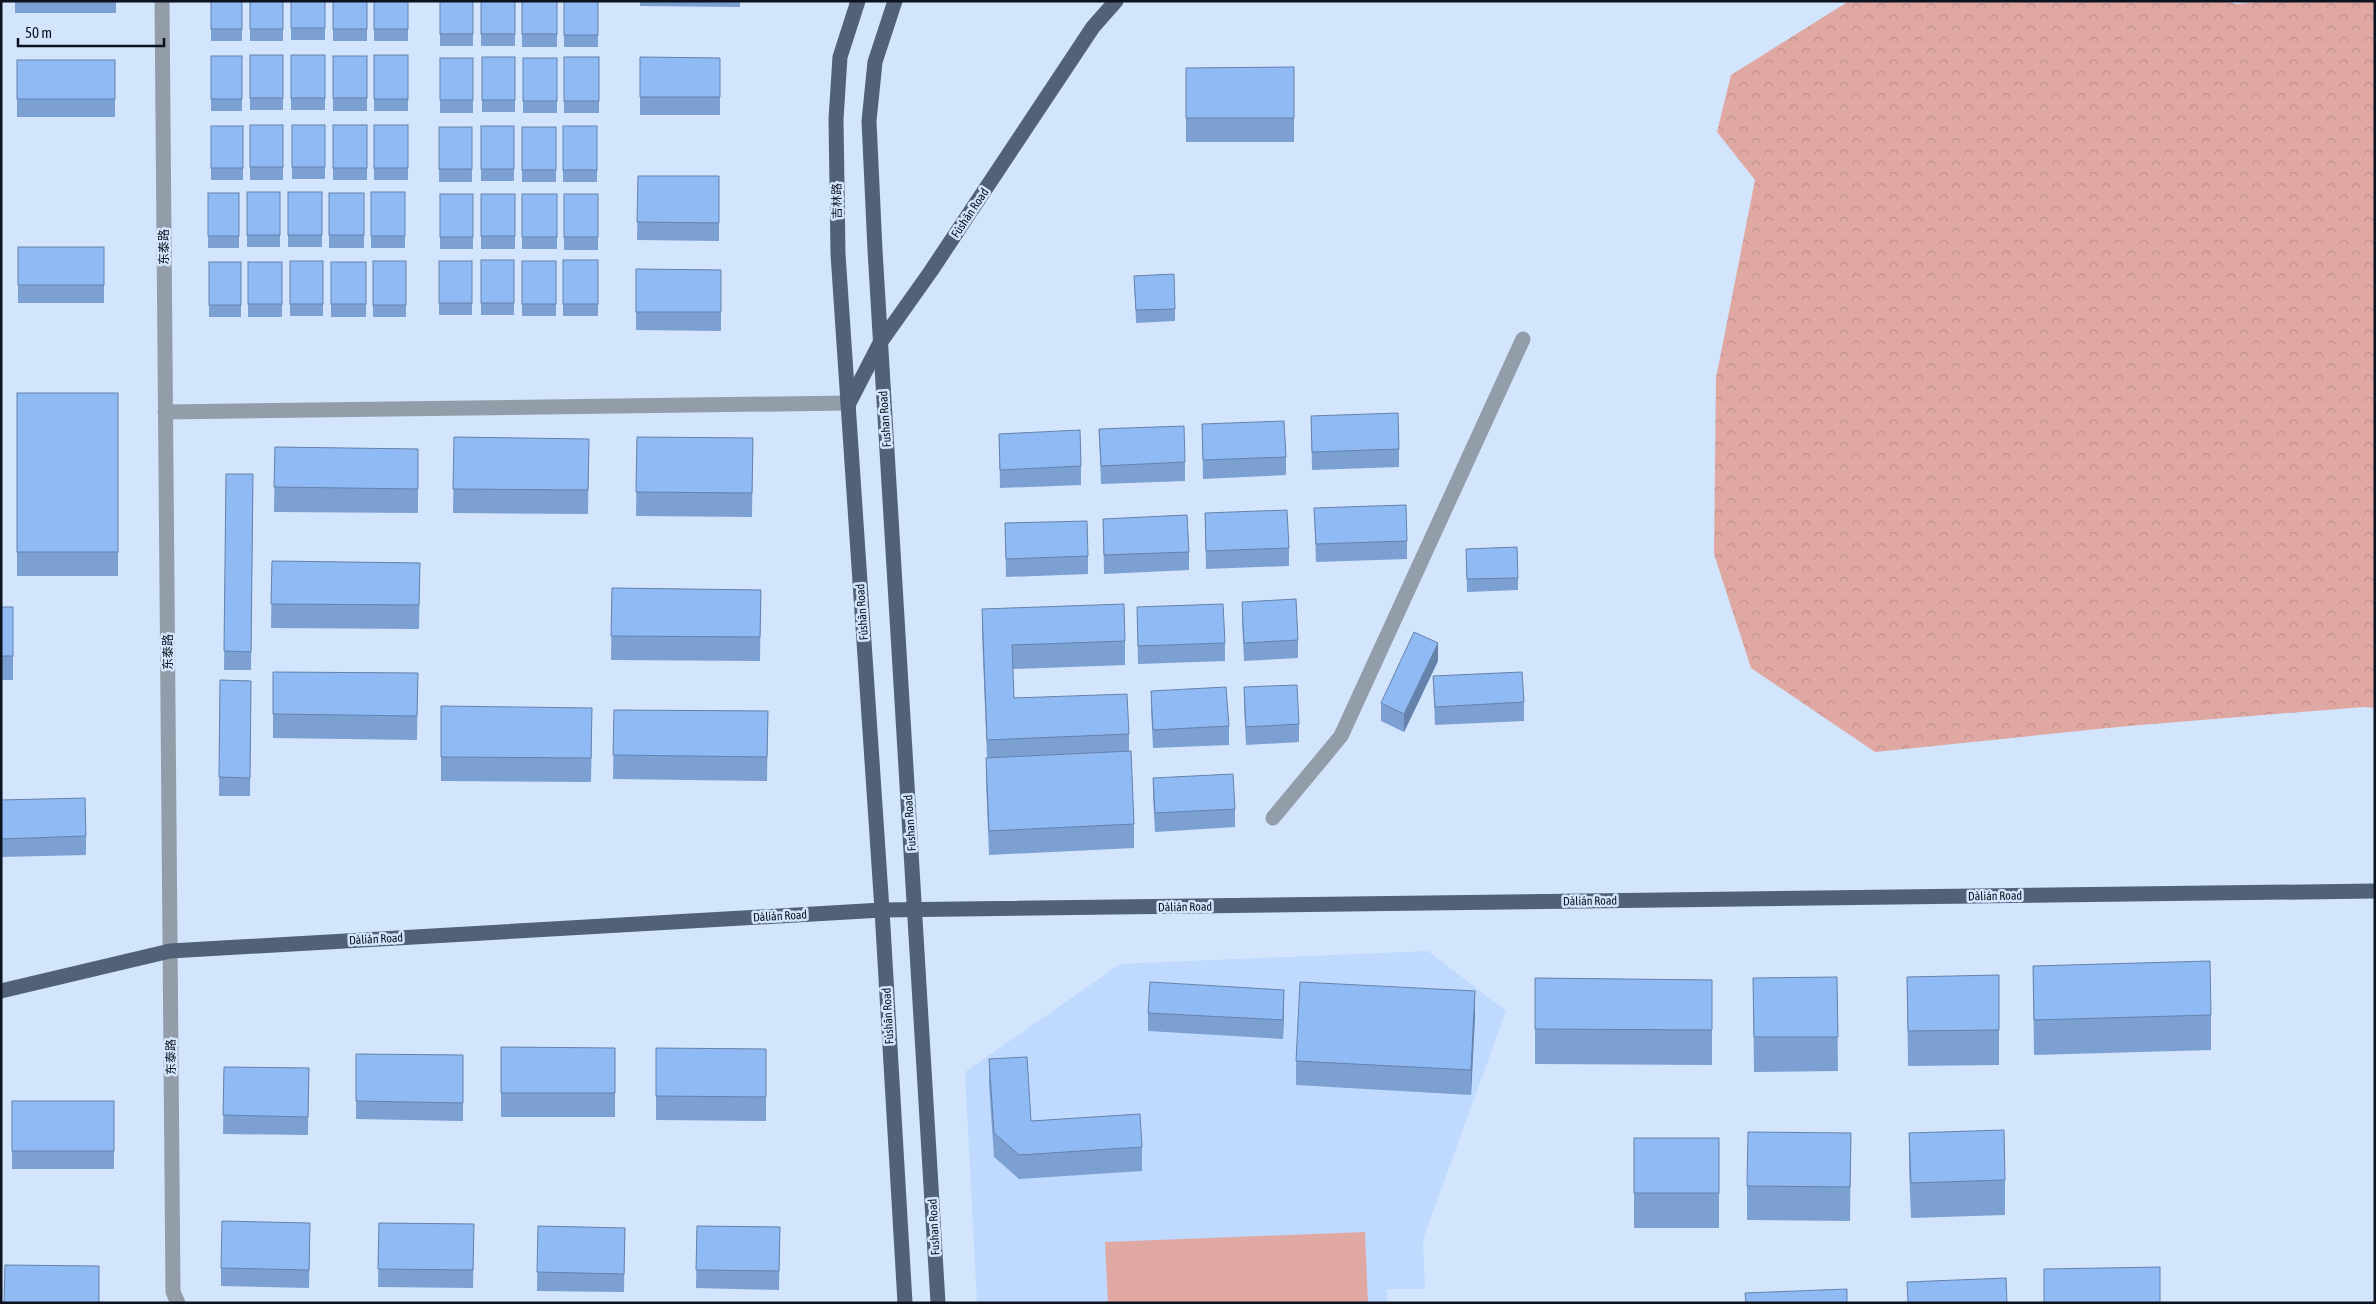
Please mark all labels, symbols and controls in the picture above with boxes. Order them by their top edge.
scale bar [18,15,164,47]
text: 50 m [25,24,52,41]
street label: 吉林路 [830,183,844,219]
street label: Fúshān Road [948,186,992,240]
street label: 东泰路 [157,229,171,265]
street label: Fushan Road [876,390,894,448]
street label: Fúshān Road [853,583,871,641]
street label: 东泰路 [161,634,175,670]
street label: Fushan Road [901,794,919,852]
street label: Dàlián Road [1968,889,2022,903]
street label: Dàlián Road [1563,894,1617,908]
street label: Dàlián Road [1158,900,1212,914]
street label: Dàlián Road [753,908,807,924]
street label: Dàlián Road [349,931,403,947]
street label: Fúshān Road [880,987,896,1045]
street label: 东泰路 [164,1039,178,1075]
street label: Fushan Road [926,1198,942,1256]

